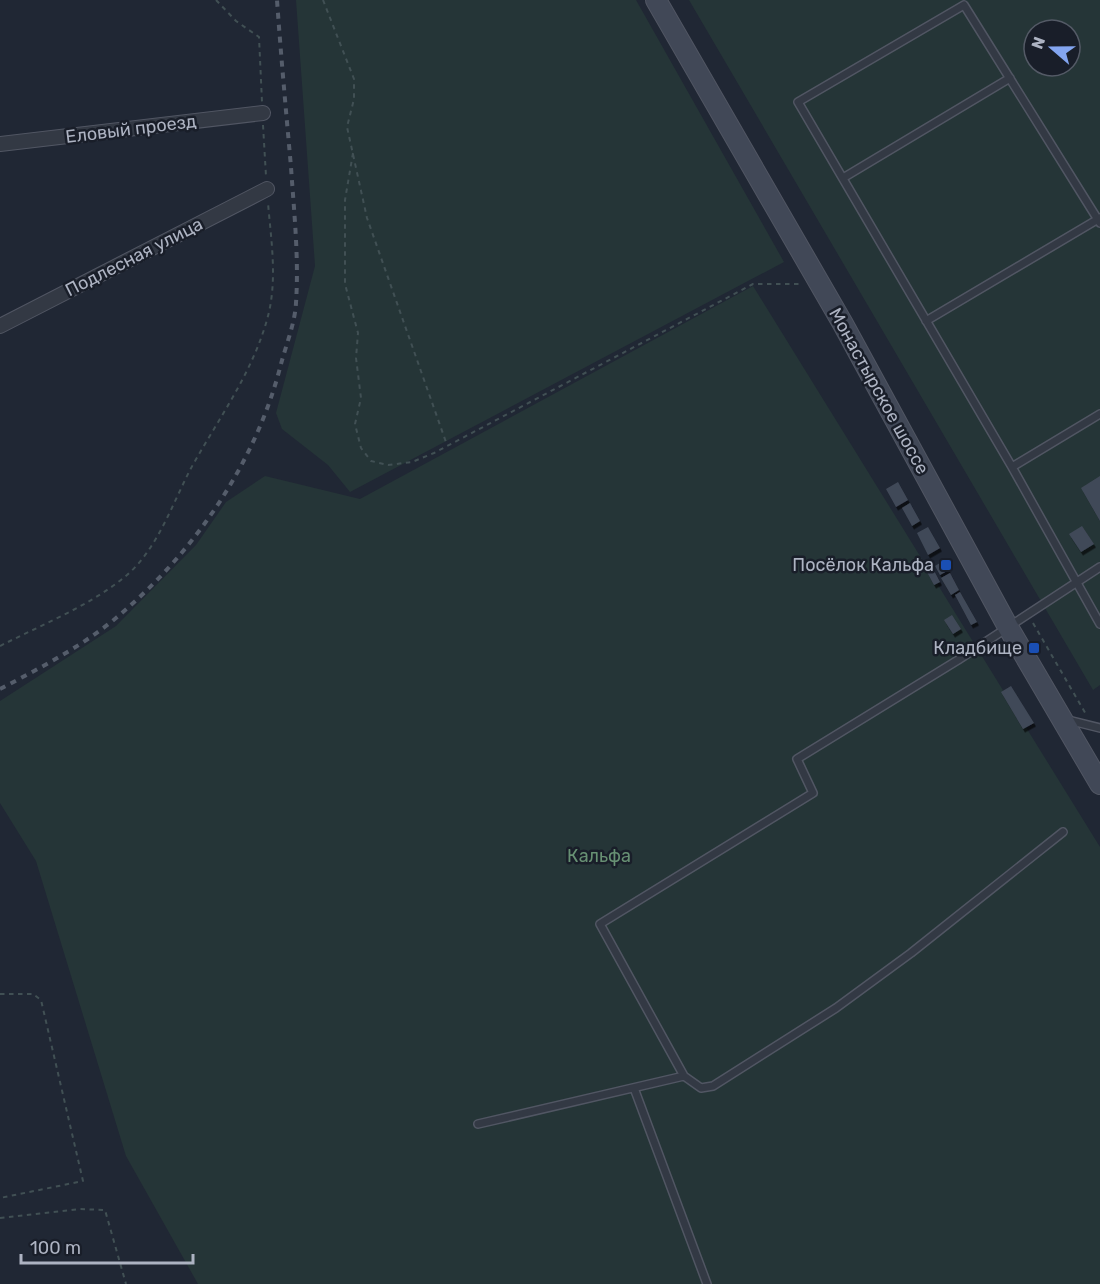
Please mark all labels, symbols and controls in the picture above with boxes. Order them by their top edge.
north arrow [1022,18,1082,78]
text: N [1027,34,1049,52]
street label: Еловый проезд [64,110,198,148]
street label: Подлесная улица [62,213,206,301]
street label: Монастырское шоссе [824,304,934,478]
place label: Посёлок Кальфа [792,554,934,576]
marker: Посёлок Кальфа [939,558,953,572]
place label: Кладбище [933,637,1022,659]
marker: Кладбище [1027,641,1041,655]
park label: Кальфа [567,845,631,867]
scale bar [21,1227,194,1265]
text: 100 m [30,1237,81,1259]

